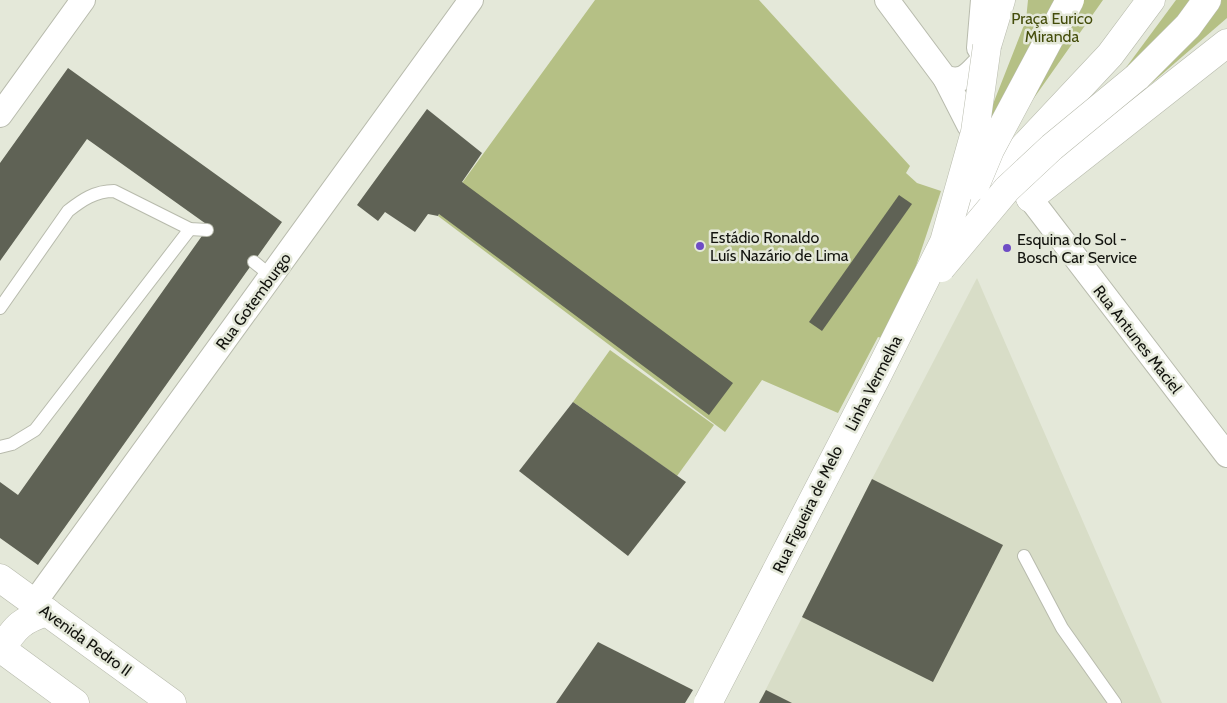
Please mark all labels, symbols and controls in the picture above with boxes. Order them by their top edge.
park label: Praça Eurico Miranda [1011,9,1093,46]
place label: Estádio Ronaldo Luís Nazário de Lima [710,228,849,265]
place label: Esquina do Sol - Bosch Car Service [1017,230,1137,267]
marker: Estádio Ronaldo Luís Nazário de Lima [694,240,706,252]
marker: Esquina do Sol - Bosch Car Service [1001,242,1013,254]
street label: Rua Gotemburgo [212,249,295,353]
street label: Rua Antunes Maciel [1089,281,1186,397]
street label: Linha Vermelha [841,332,906,434]
street label: Rua Figueira de Melo [768,442,847,576]
street label: Avenida Pedro II [36,601,135,680]

